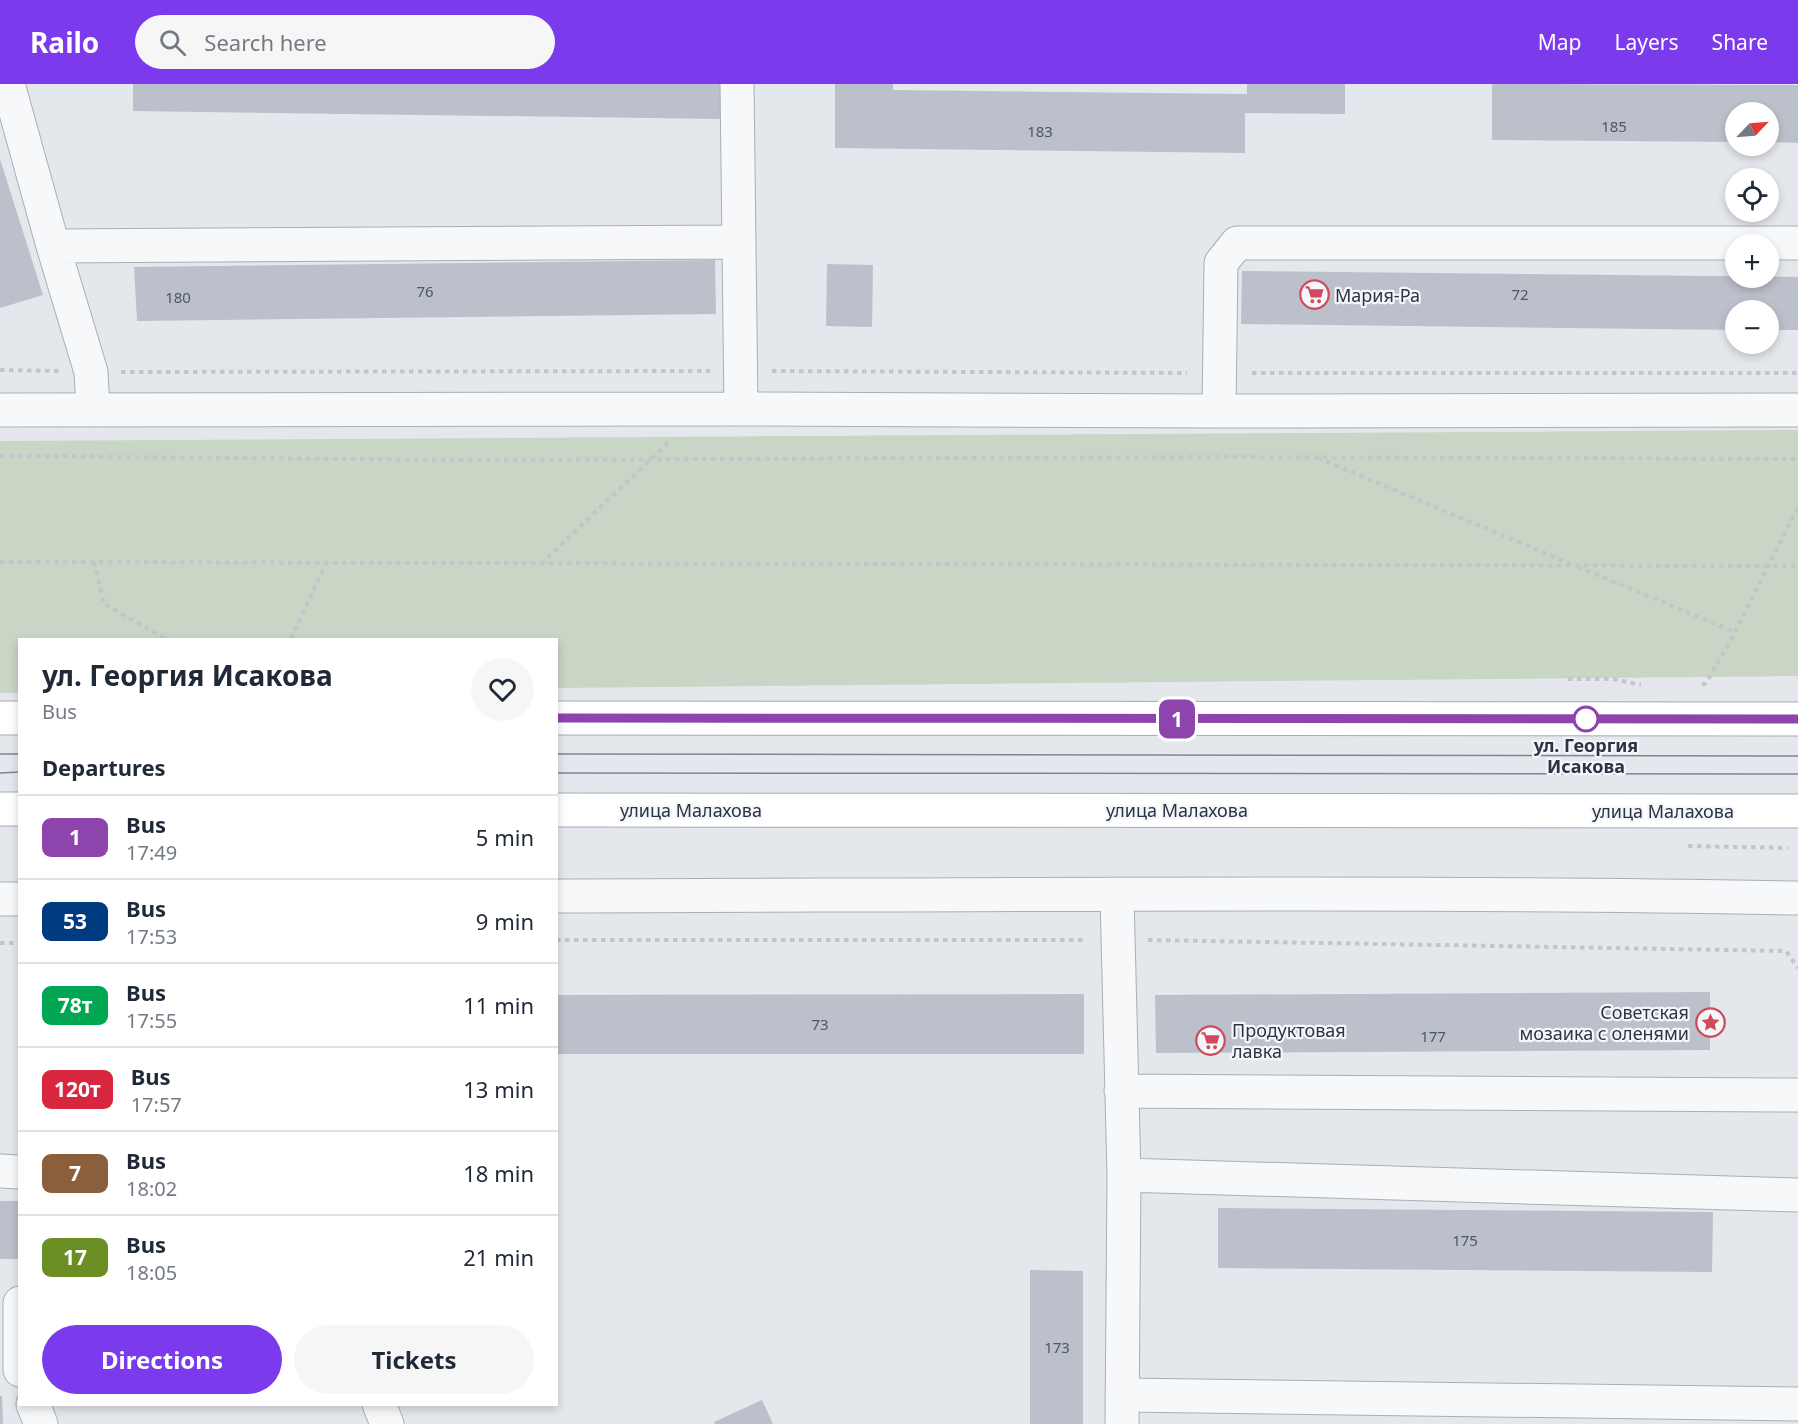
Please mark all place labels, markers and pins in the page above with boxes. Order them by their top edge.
supermarket icon: Мария-Ра [1298,279,1330,311]
place label: Мария-Ра [1335,283,1420,307]
marker: ул. Георгия Исакова [1573,706,1599,732]
place label: ул. Георгия Исакова [1533,733,1638,778]
place label: Советская мозаика с оленями [1519,1000,1689,1045]
place icon: Советская мозаика с оленями [1694,1006,1726,1038]
place label: Продуктовая лавка [1232,1018,1346,1063]
supermarket icon: Продуктовая лавка [1195,1024,1227,1056]

